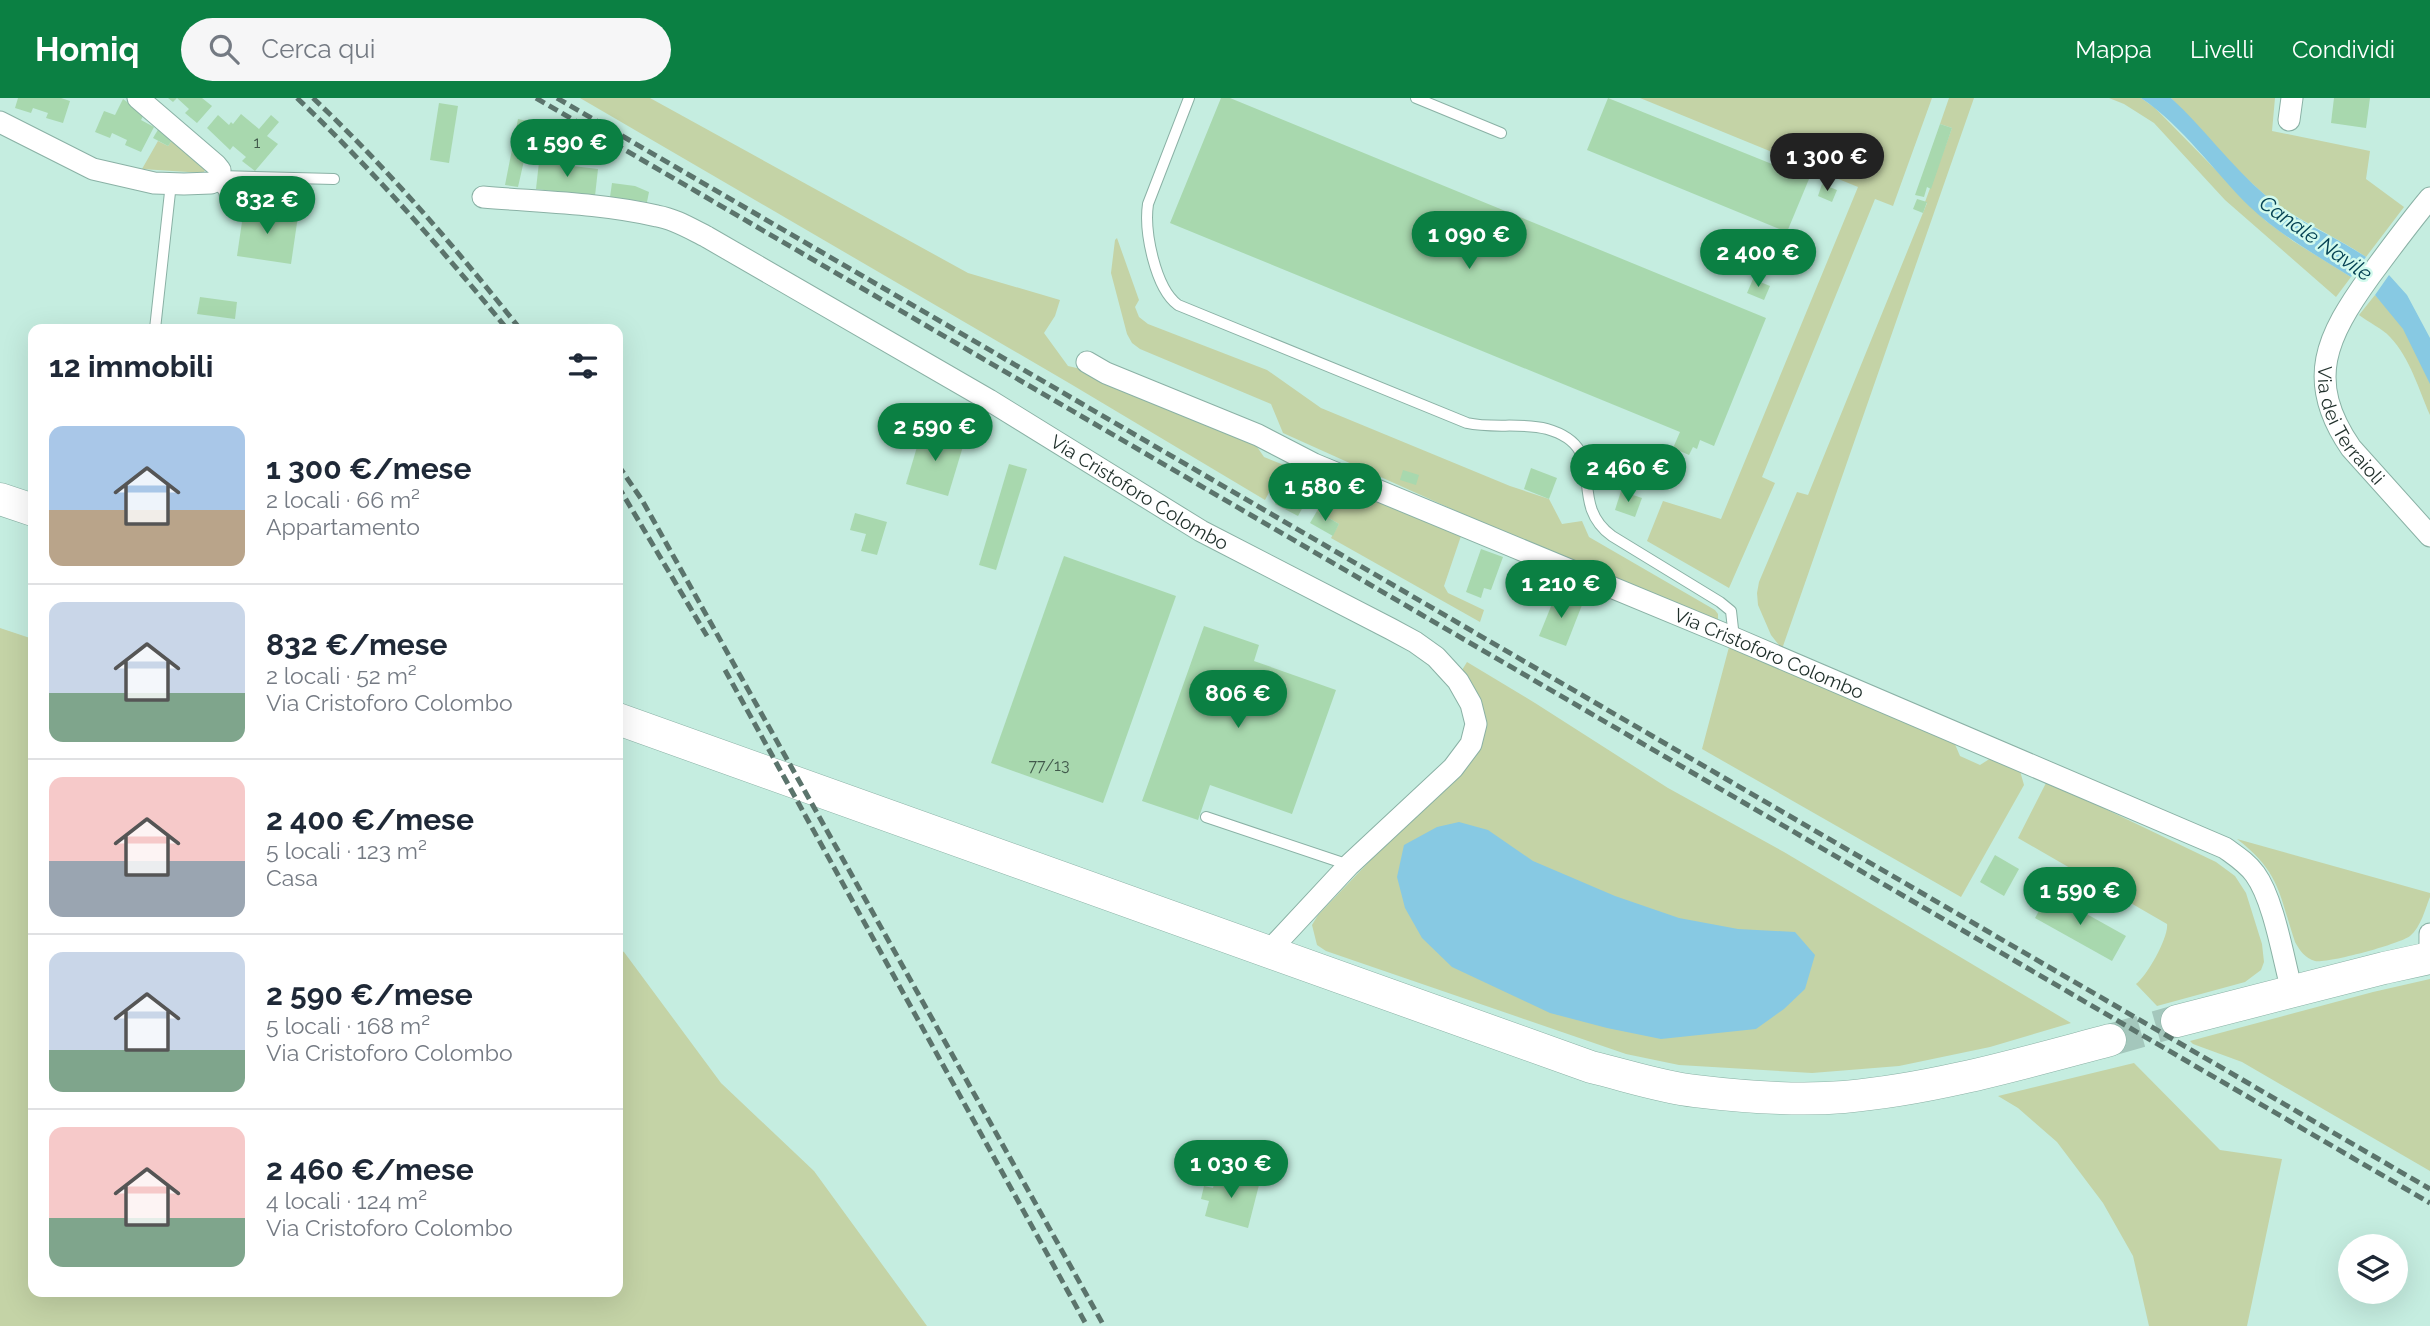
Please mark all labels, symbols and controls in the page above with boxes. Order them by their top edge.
search box [181,18,671,81]
text: Homiq [35,30,139,69]
icon: search [205,30,243,68]
text: Cerca qui [261,34,375,64]
text: Mappa [2075,35,2152,64]
text: Livelli [2190,35,2254,64]
text: Condividi [2292,35,2395,64]
pin: 1 590 € [502,120,632,179]
text: 1 590 € [526,128,608,155]
house number: 1 [254,133,261,152]
pin: 1 300 € [1762,134,1892,193]
text: 1 300 € [1786,142,1868,169]
pin: 832 € [218,176,316,236]
text: 832 € [235,185,299,212]
water label: Canale Navile [2255,190,2377,286]
pin: 1 090 € [1404,212,1534,271]
text: 1 090 € [1428,220,1510,247]
pin: 2 400 € [1693,230,1823,289]
text: 2 400 € [1716,238,1800,265]
icon: filters [564,347,602,385]
text: 12 immobili [49,349,213,384]
street label: Via dei Terraioli [2314,365,2389,489]
pin: 2 590 € [870,404,1000,463]
text: 2 590 € [894,412,976,439]
street label: Via Cristoforo Colombo [1047,430,1232,554]
pin: 2 460 € [1563,444,1693,504]
text: 1 300 €/mese [266,451,471,486]
text: 2 460 € [1586,453,1670,480]
icon: home [105,454,189,538]
pin: 1 580 € [1260,464,1390,523]
text: 1 580 € [1284,472,1366,499]
text: 2 locali · 66 m² [266,486,420,513]
text: Appartamento [266,513,420,540]
pin: 1 210 € [1496,560,1626,620]
text: 1 210 € [1521,569,1601,596]
street label: Via Cristoforo Colombo [1671,603,1867,703]
text: 832 €/mese [266,627,448,662]
icon: home [105,630,189,714]
text: 2 locali · 52 m² [266,662,417,689]
pin: 806 € [1189,670,1287,730]
text: 806 € [1205,679,1271,706]
text: Via Cristoforo Colombo [266,689,513,716]
house number: 77/13 [1029,756,1069,775]
text: 2 400 €/mese [266,802,474,837]
icon: home [105,805,189,889]
text: 5 locali · 123 m² [266,837,427,864]
text: Casa [266,864,318,891]
pin: 1 590 € [2015,868,2145,927]
text: 1 590 € [2039,876,2121,903]
text: 2 590 €/mese [266,977,473,1012]
icon: home [105,980,189,1064]
text: 5 locali · 168 m² [266,1012,430,1039]
text: Via Cristoforo Colombo [266,1039,513,1066]
pin: 1 030 € [1166,1140,1296,1200]
text: 1 030 € [1190,1149,1272,1176]
text: 2 460 €/mese [266,1152,474,1187]
icon: home [105,1155,189,1239]
text: 4 locali · 124 m² [266,1187,427,1214]
text: Via Cristoforo Colombo [266,1214,513,1241]
map controls [2338,1234,2408,1304]
button: layers [2338,1234,2408,1304]

